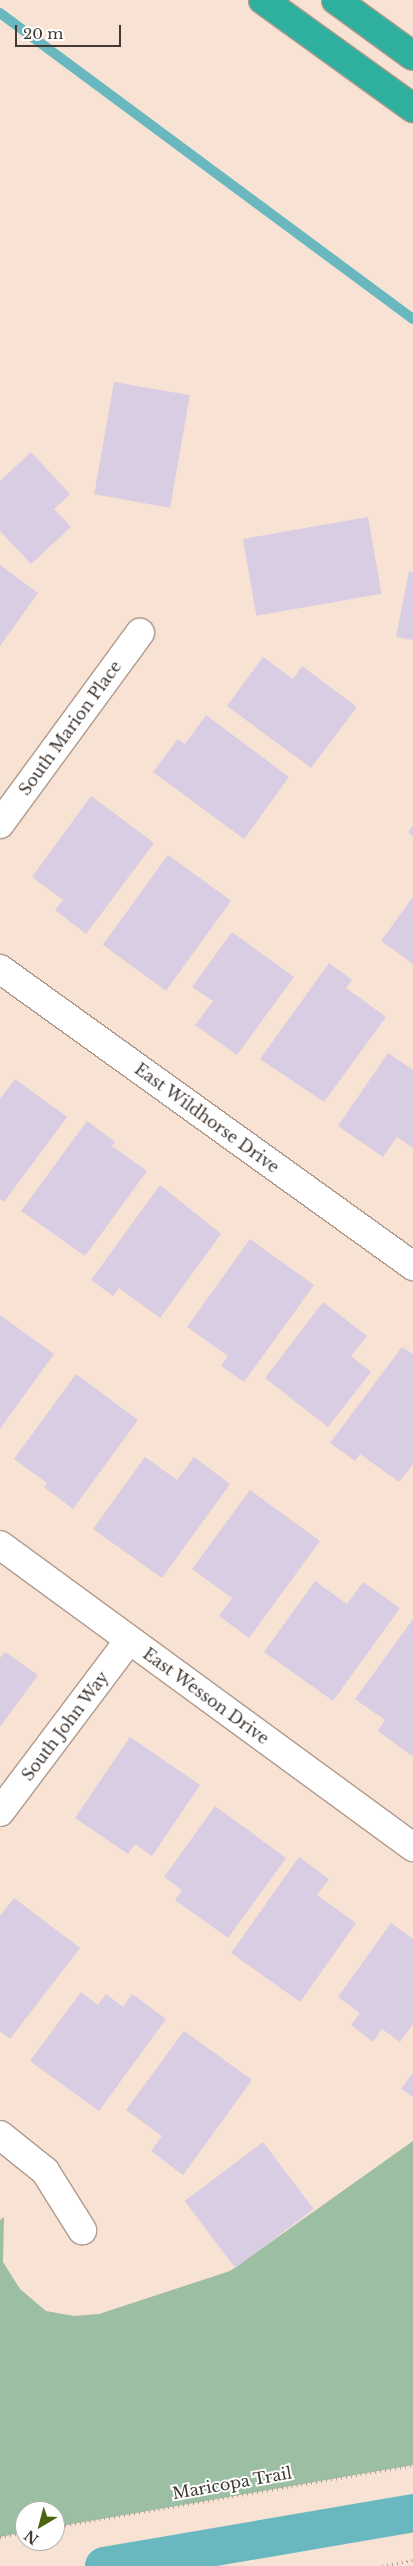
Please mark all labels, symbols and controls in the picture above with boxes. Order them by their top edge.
scale bar [18,15,124,47]
text: 20 m [23,24,63,43]
street label: South Marion Place [15,657,125,799]
street label: East Wildhorse Drive [131,1059,283,1177]
street label: East Wesson Drive [139,1644,273,1748]
street label: South John Way [18,1667,112,1785]
street label: Maricopa Trail [170,2463,294,2503]
north arrow [15,2501,65,2551]
text: N [21,2526,42,2548]

